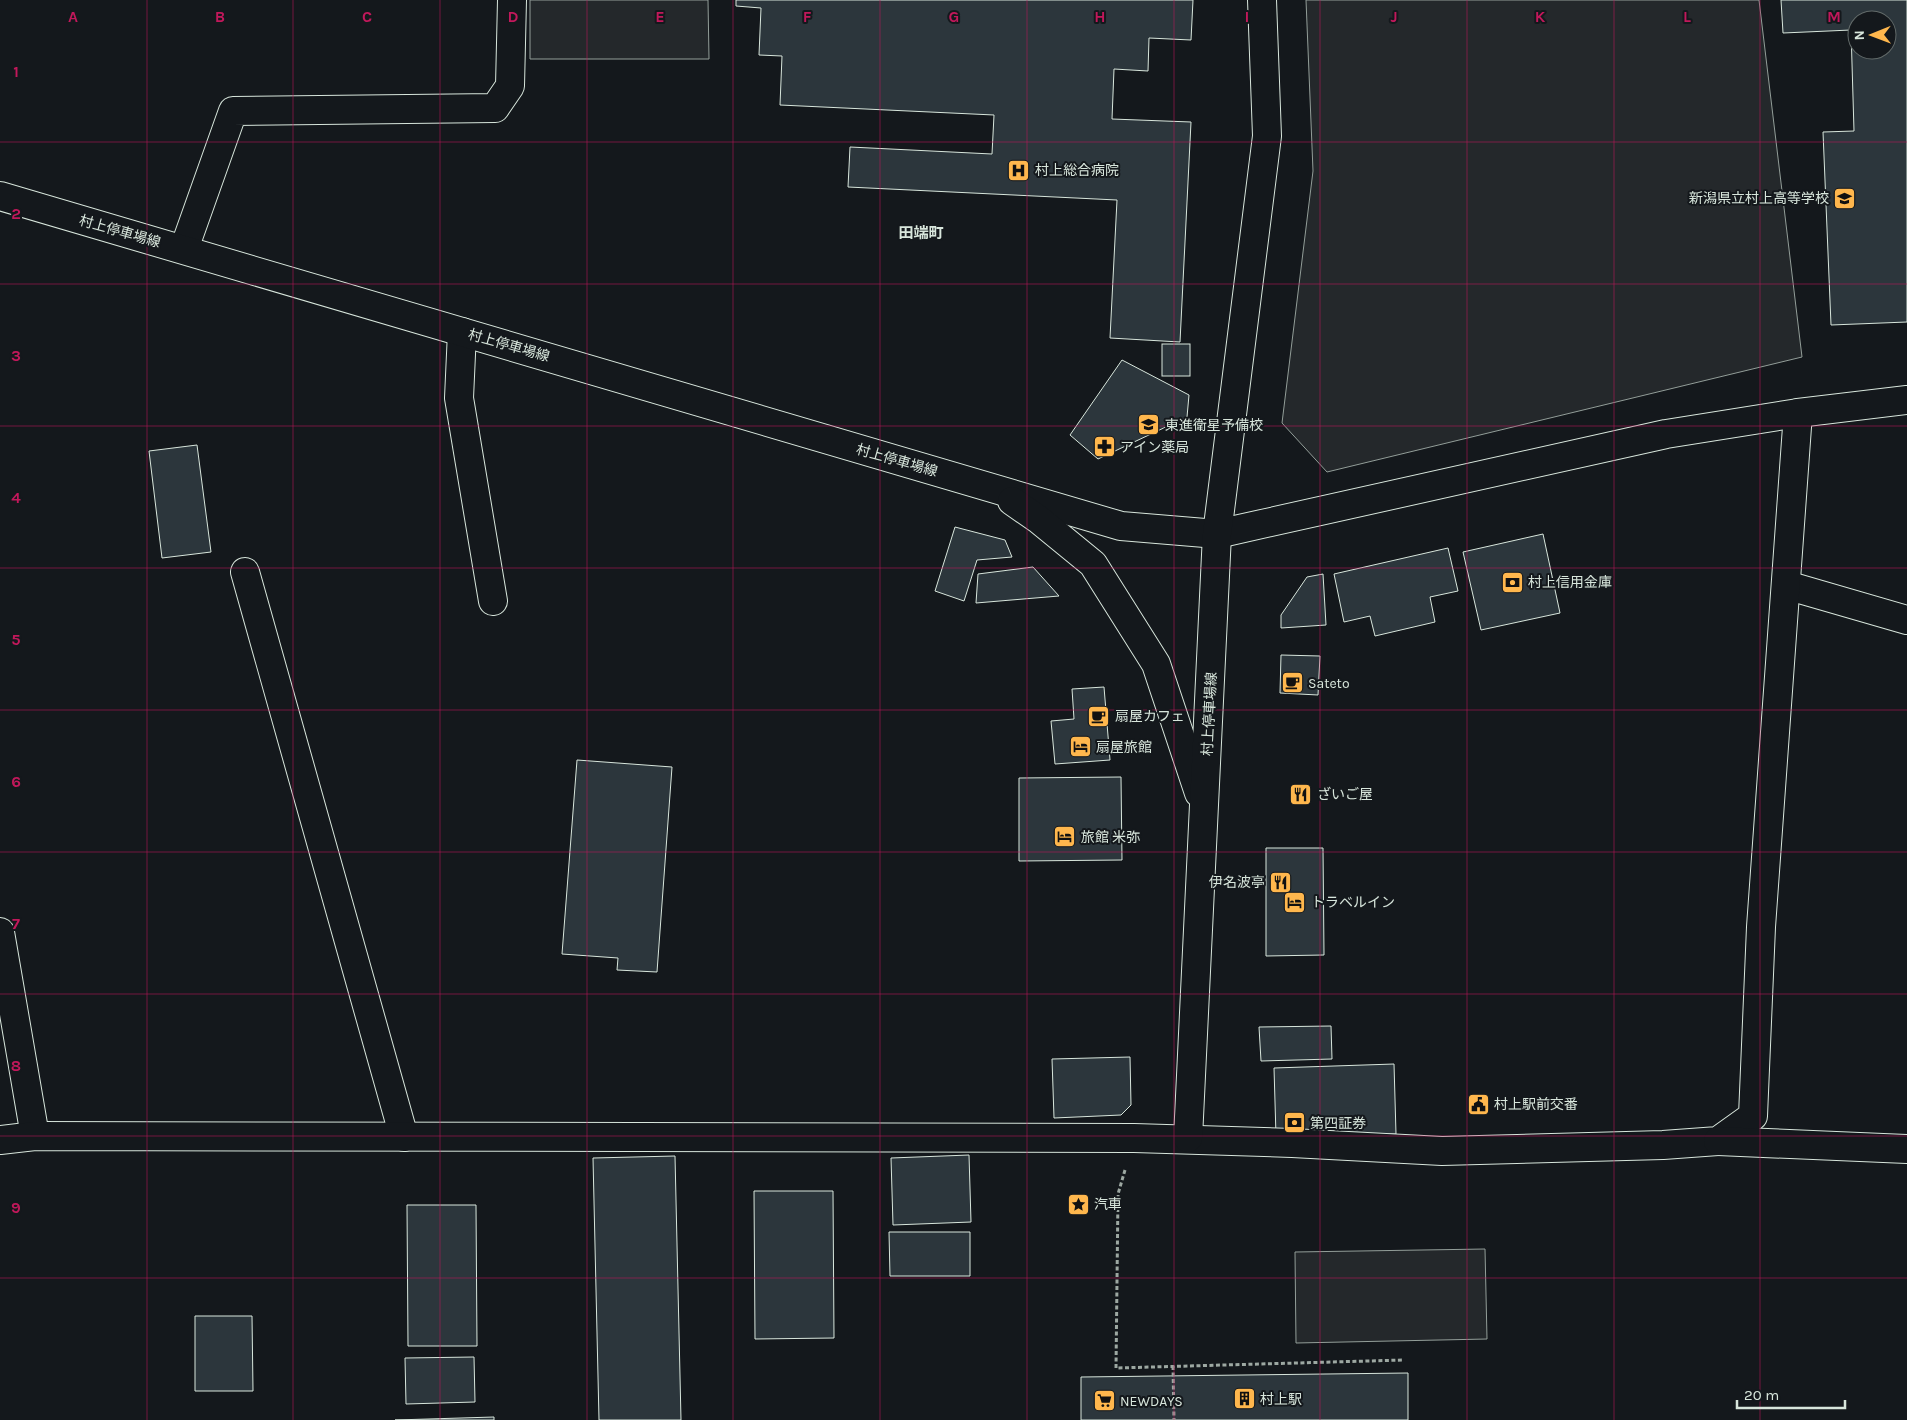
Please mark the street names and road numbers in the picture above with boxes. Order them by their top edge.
street label: 村上停車場線 [77,212,163,251]
street label: 村上停車場線 [466,326,552,365]
street label: 村上停車場線 [854,441,940,480]
street label: 村上停車場線 [1199,672,1220,756]

